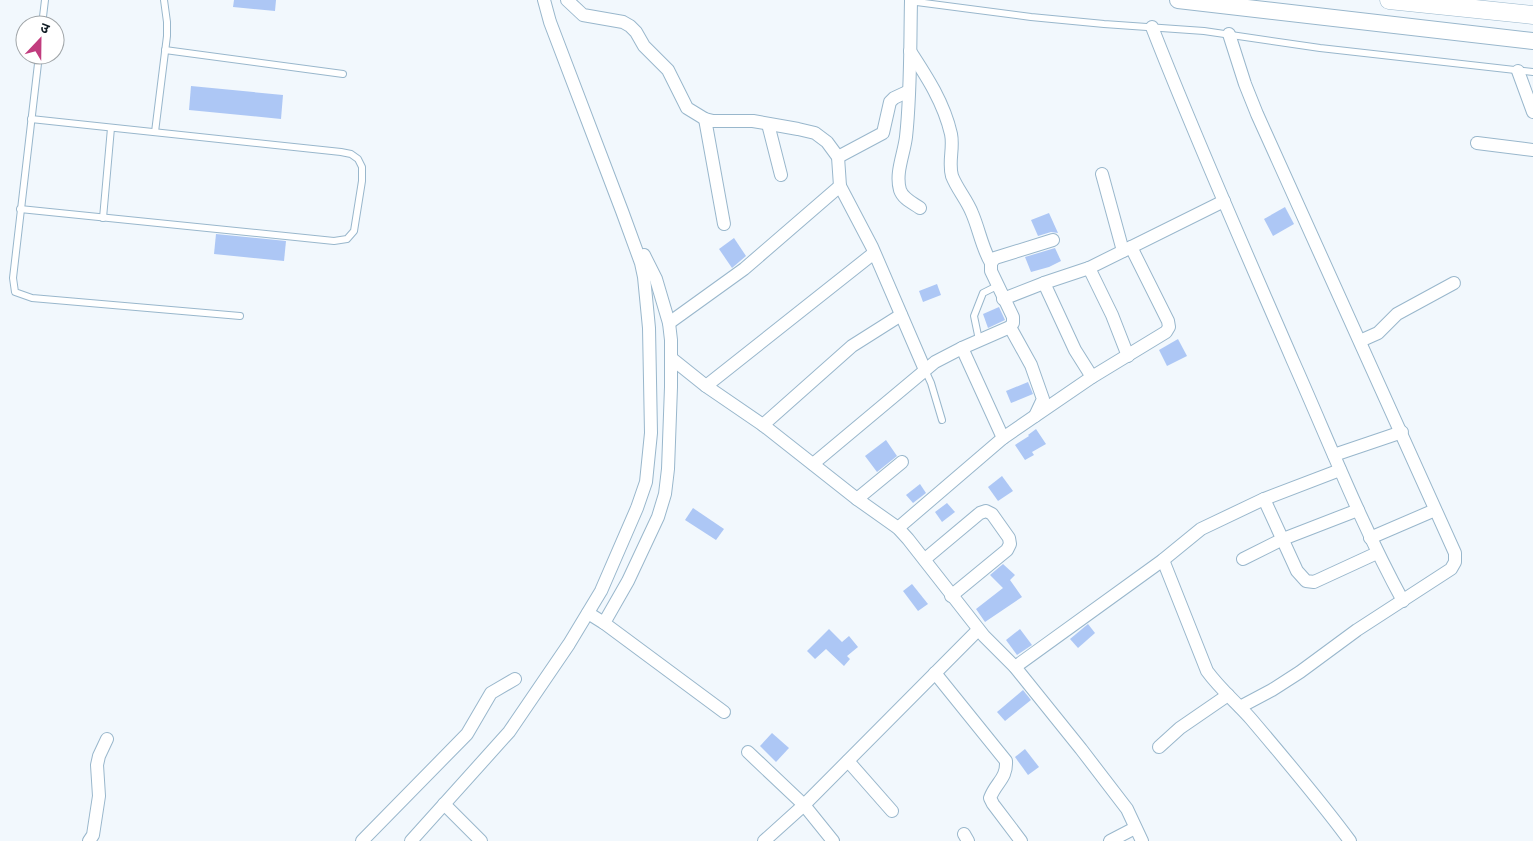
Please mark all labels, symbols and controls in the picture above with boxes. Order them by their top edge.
north arrow [15,15,65,65]
text: उ [38,18,53,37]

